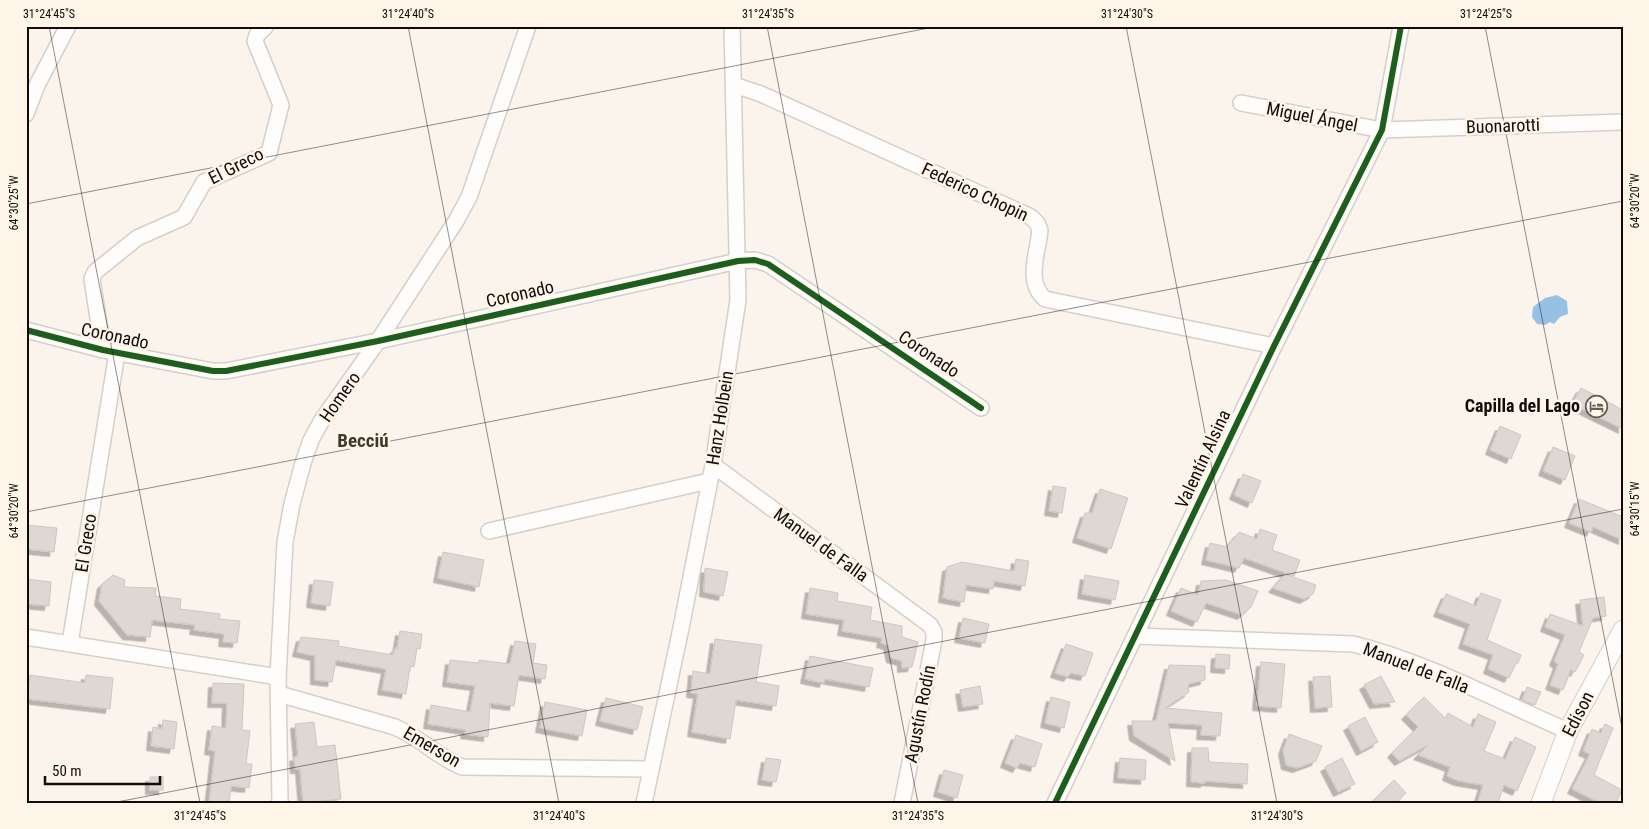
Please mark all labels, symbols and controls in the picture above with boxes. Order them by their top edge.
text: 31°24'45"S [23,7,75,21]
text: 31°24'40"S [382,7,434,21]
text: 31°24'35"S [742,7,794,21]
text: 31°24'30"S [1101,7,1153,21]
text: 31°24'25"S [1460,7,1512,21]
street label: Miguel Ángel [1265,97,1360,136]
street label: Buonarotti [1466,114,1540,137]
street label: El Greco [205,143,267,188]
street label: Federico Chopin [919,158,1032,225]
text: 64°30'20"W [1628,173,1642,229]
text: 64°30'25"W [7,175,21,231]
street label: Coronado [484,276,556,311]
street label: Coronado [79,318,151,353]
street label: Coronado [895,326,964,382]
street label: Homero [315,368,364,426]
street label: Hanz Holbein [702,369,737,466]
hotel icon: Capilla del Lago [1584,394,1608,418]
place label: Capilla del Lago [1465,395,1580,416]
street label: Valentín Alsina [1171,406,1235,511]
district label: Becciú [337,429,389,452]
text: 64°30'15"W [1628,481,1642,537]
text: 64°30'20"W [7,483,21,539]
street label: Manuel de Falla [770,503,873,586]
street label: El Greco [71,512,100,574]
street label: Manuel de Falla [1360,638,1472,697]
street label: Agustín Rodín [900,663,939,765]
street label: Edison [1557,688,1598,740]
street label: Emerson [400,722,465,771]
scale bar [45,754,160,786]
text: 50 m [52,762,82,780]
text: 31°24'45"S [174,809,226,823]
text: 31°24'40"S [533,809,585,823]
text: 31°24'35"S [892,809,944,823]
text: 31°24'30"S [1251,809,1303,823]

